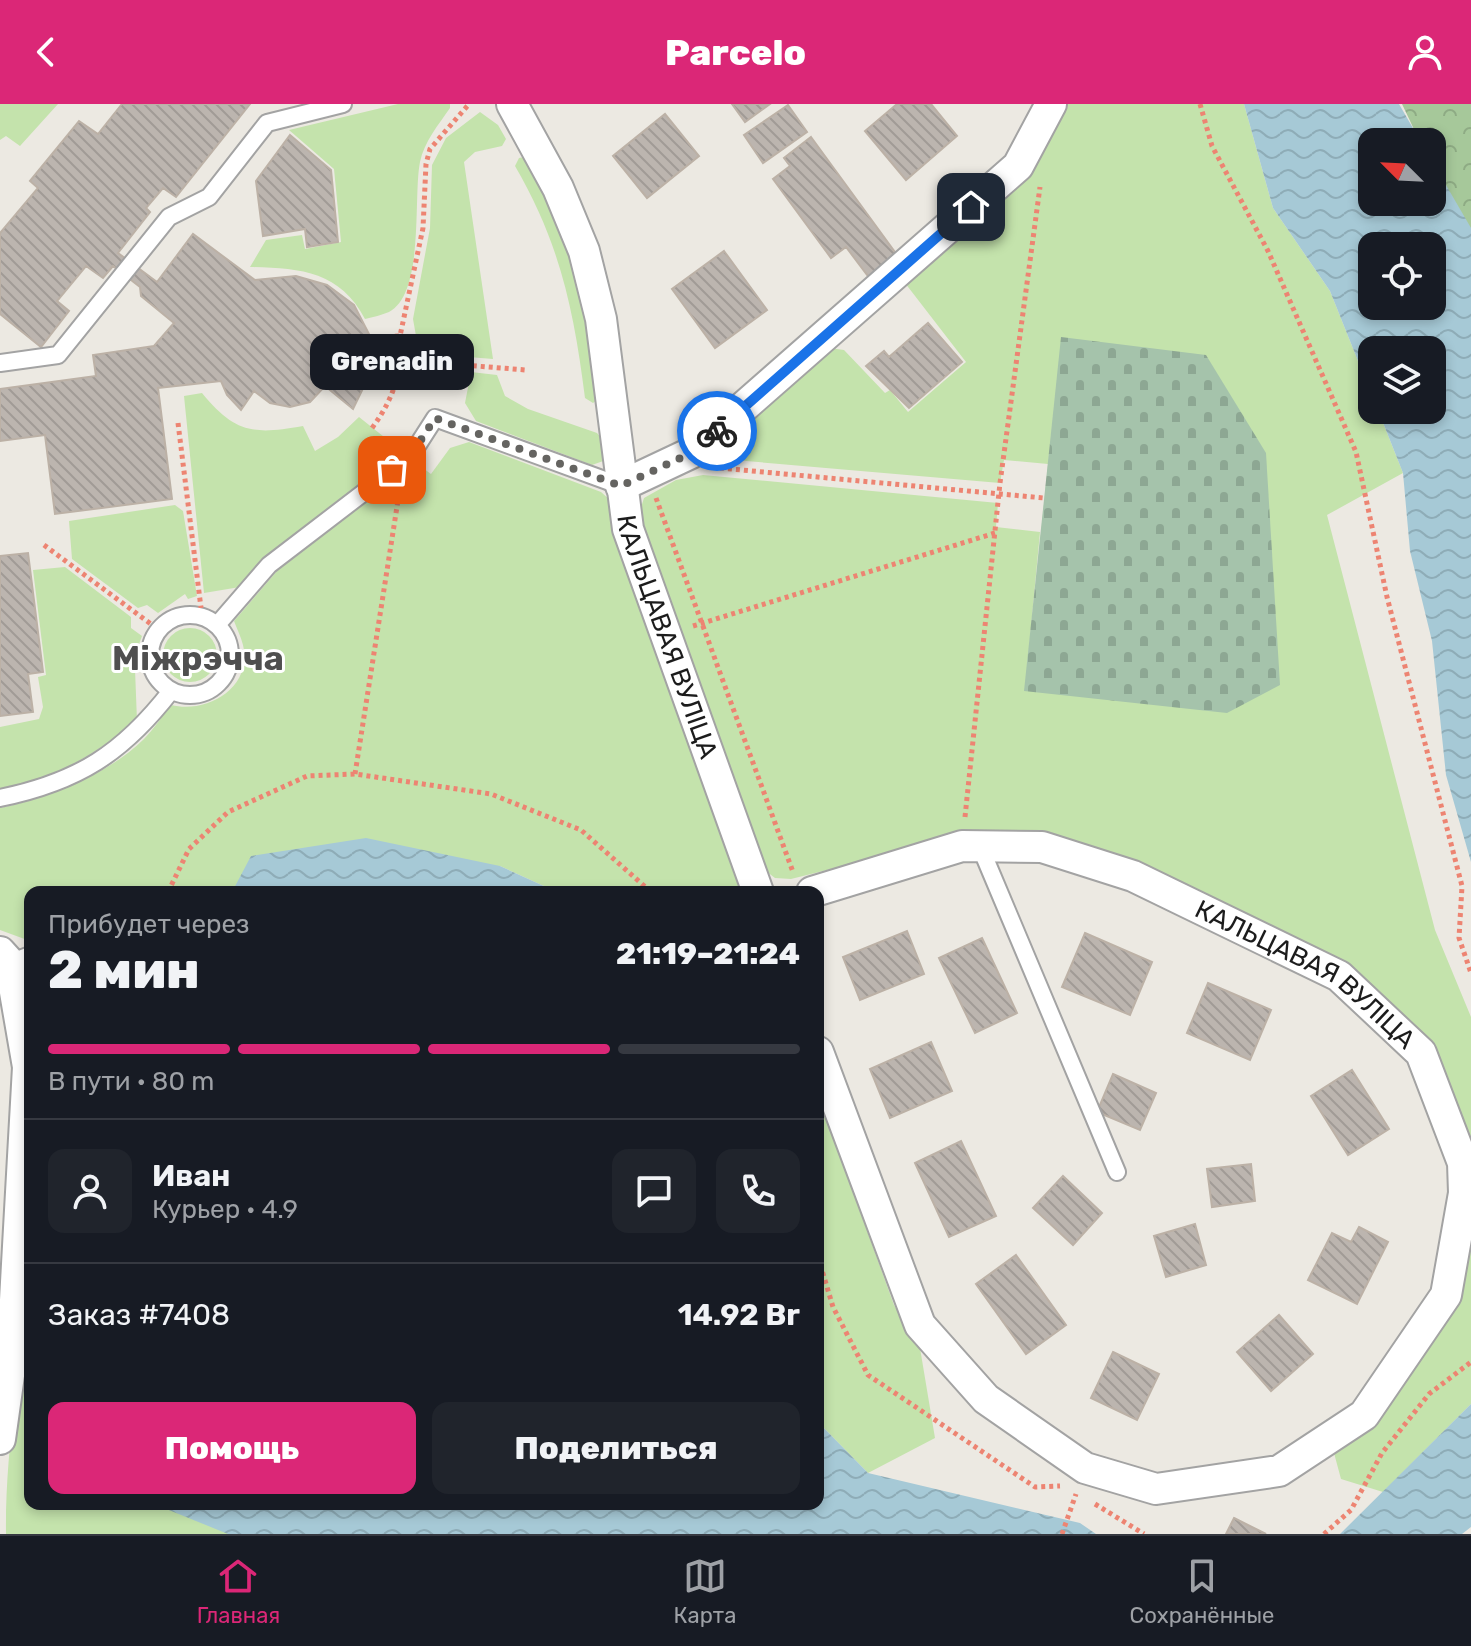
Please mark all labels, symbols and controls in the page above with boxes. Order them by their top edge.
icon: back [24,30,68,74]
icon: person [1403,30,1447,74]
text: Parcelo [665,31,806,74]
north arrow [1358,128,1446,216]
map controls [1358,128,1446,424]
pin [937,173,1005,241]
icon: home [949,185,993,229]
button: locate [1358,232,1446,320]
callout: Grenadin [310,334,474,390]
button: layers [1358,336,1446,424]
text: Grenadin [331,346,453,377]
courier [677,391,757,471]
icon: bike [695,409,739,453]
pin [358,436,426,504]
icon: bag [370,448,414,492]
street label: КАЛЬЦАВАЯ ВУЛІЦА [611,513,724,763]
district label: Міжрэчча [112,638,284,679]
street label: КАЛЬЦАВАЯ ВУЛІЦА [1190,893,1422,1055]
text: Прибудет через [48,909,249,940]
text: 21:19–21:24 [616,936,800,972]
text: 2 мин [48,939,200,1001]
text: В пути · 80 m [48,1066,214,1097]
button: person [48,1149,132,1233]
button: chat [612,1149,696,1233]
button: phone [716,1149,800,1233]
text: Иван [152,1158,230,1194]
text: Курьер · 4.9 [152,1194,298,1225]
text: Заказ #7408 [48,1297,230,1333]
text: 14.92 Br [678,1297,800,1333]
button: Помощь [48,1402,416,1494]
button: Поделиться [432,1402,800,1494]
tab: Главная [197,1554,280,1629]
tab: Карта [674,1554,736,1629]
tab: Сохранённые [1130,1554,1274,1629]

